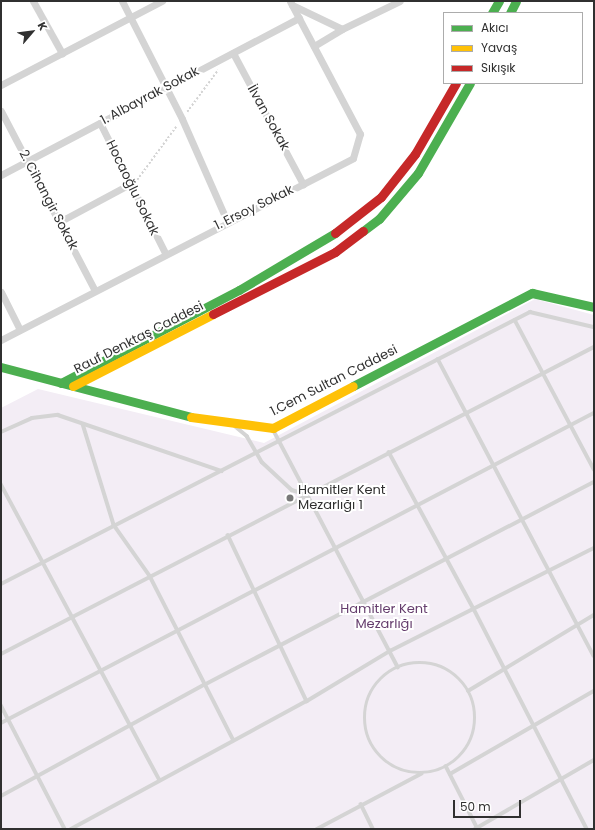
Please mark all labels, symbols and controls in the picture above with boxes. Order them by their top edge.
north arrow [12,12,52,52]
legend [443,12,583,84]
text: K [34,19,51,34]
text: Akıcı [481,19,508,36]
text: Yavaş [481,39,517,56]
text: Sıkışık [481,59,516,76]
street label: 1. Albayrak Sokak [98,63,202,129]
street label: İlvan Sokak [244,83,292,153]
street label: Hocaoğlu Sokak [102,138,162,238]
street label: 2. Cihangir Sokak [15,147,81,253]
street label: 1. Ersoy Sokak [212,182,296,234]
street label: Rauf Denktaş Caddesi [72,299,206,377]
street label: 1.Cem Sultan Caddesi [268,342,400,420]
place label: Hamitler Kent Mezarlığı 1 [298,483,386,514]
marker: Hamitler Kent Mezarlığı 1 [285,493,295,503]
park label: Hamitler Kent Mezarlığı [340,602,428,633]
scale bar [455,792,523,818]
text: 50 m [460,798,491,815]

